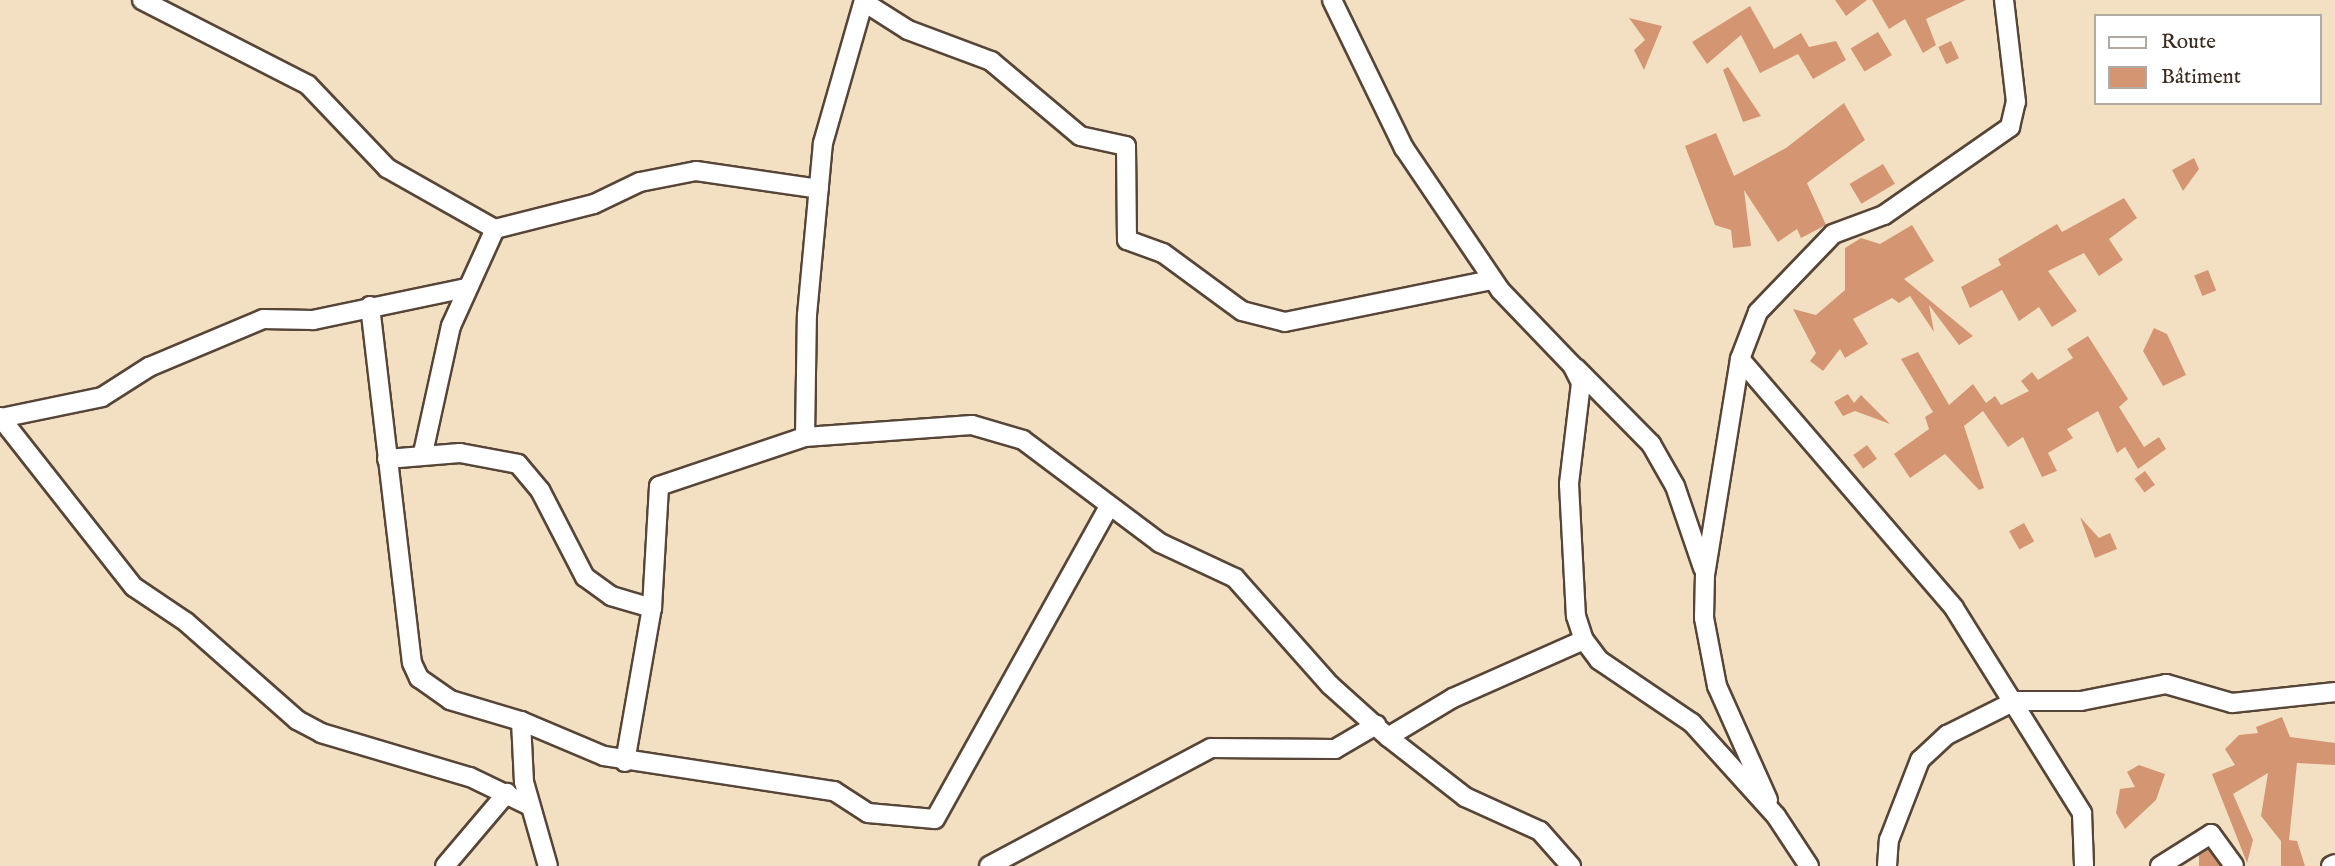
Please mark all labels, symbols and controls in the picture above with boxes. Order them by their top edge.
legend [2094,14,2321,105]
text: Route [2161,29,2216,56]
text: Bâtiment [2161,64,2241,91]

